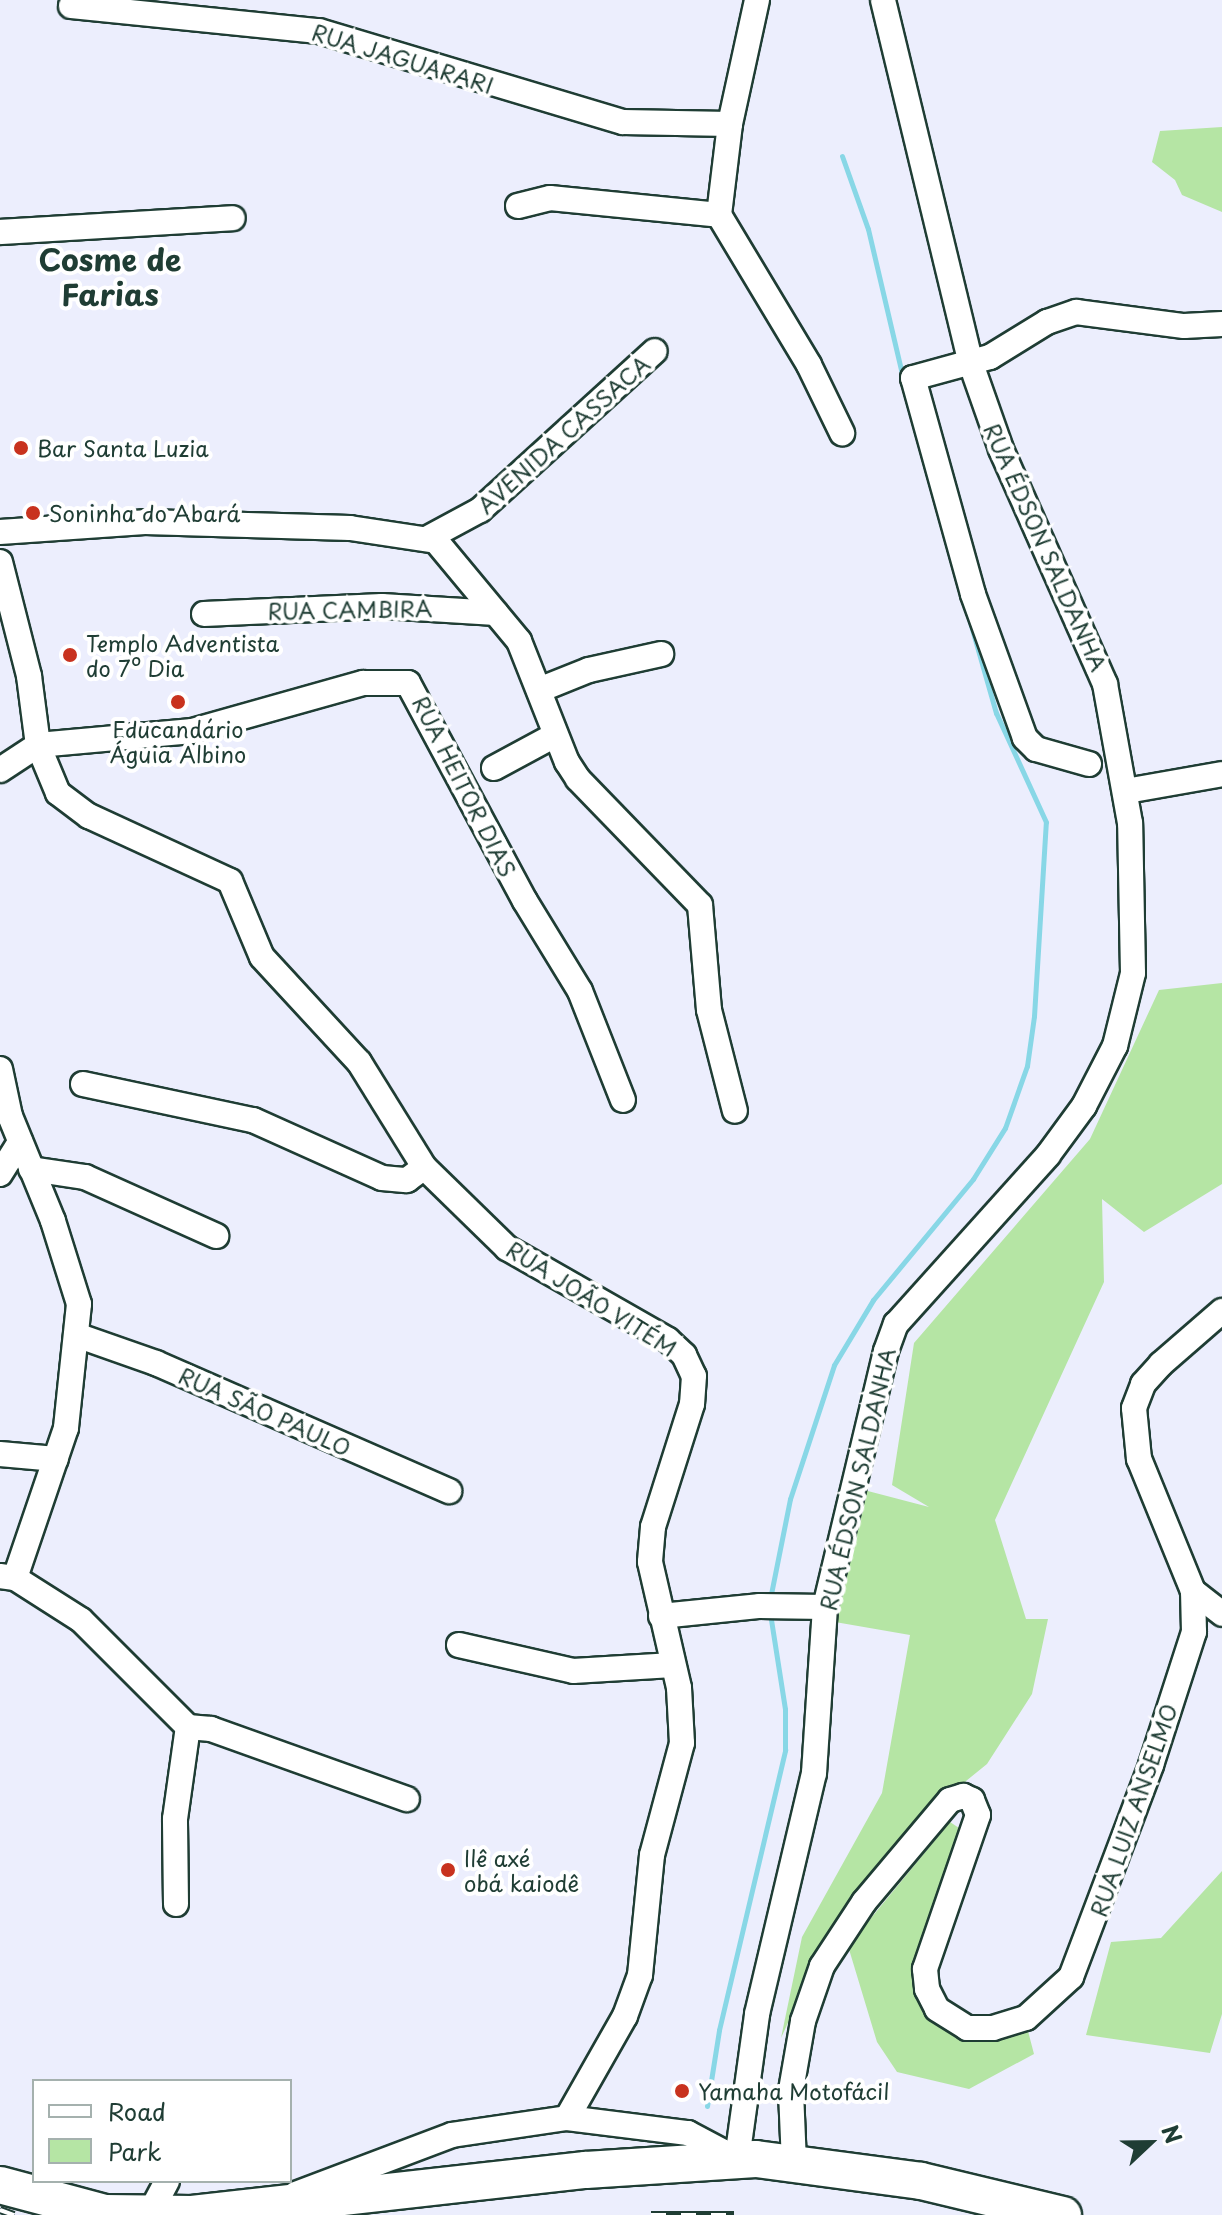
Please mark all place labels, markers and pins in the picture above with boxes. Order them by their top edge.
place label: Bar Santa Luzia [37,435,207,461]
marker: Bar Santa Luzia [12,439,30,457]
place label: Soninha do Abará [49,500,241,526]
marker: Soninha do Abará [24,504,42,522]
place label: Templo Adventista do 7º Dia [86,629,281,680]
marker: Templo Adventista do 7º Dia [61,646,79,664]
marker: Educandário Águia Albino [169,693,187,711]
place label: Educandário Águia Albino [111,715,245,766]
place label: Ilê axé obá kaiodê [464,1844,579,1896]
marker: Ilê axé obá kaiodê [439,1861,457,1879]
place label: Yamaha Motofácil [698,2078,891,2104]
marker: Yamaha Motofácil [673,2082,691,2100]

